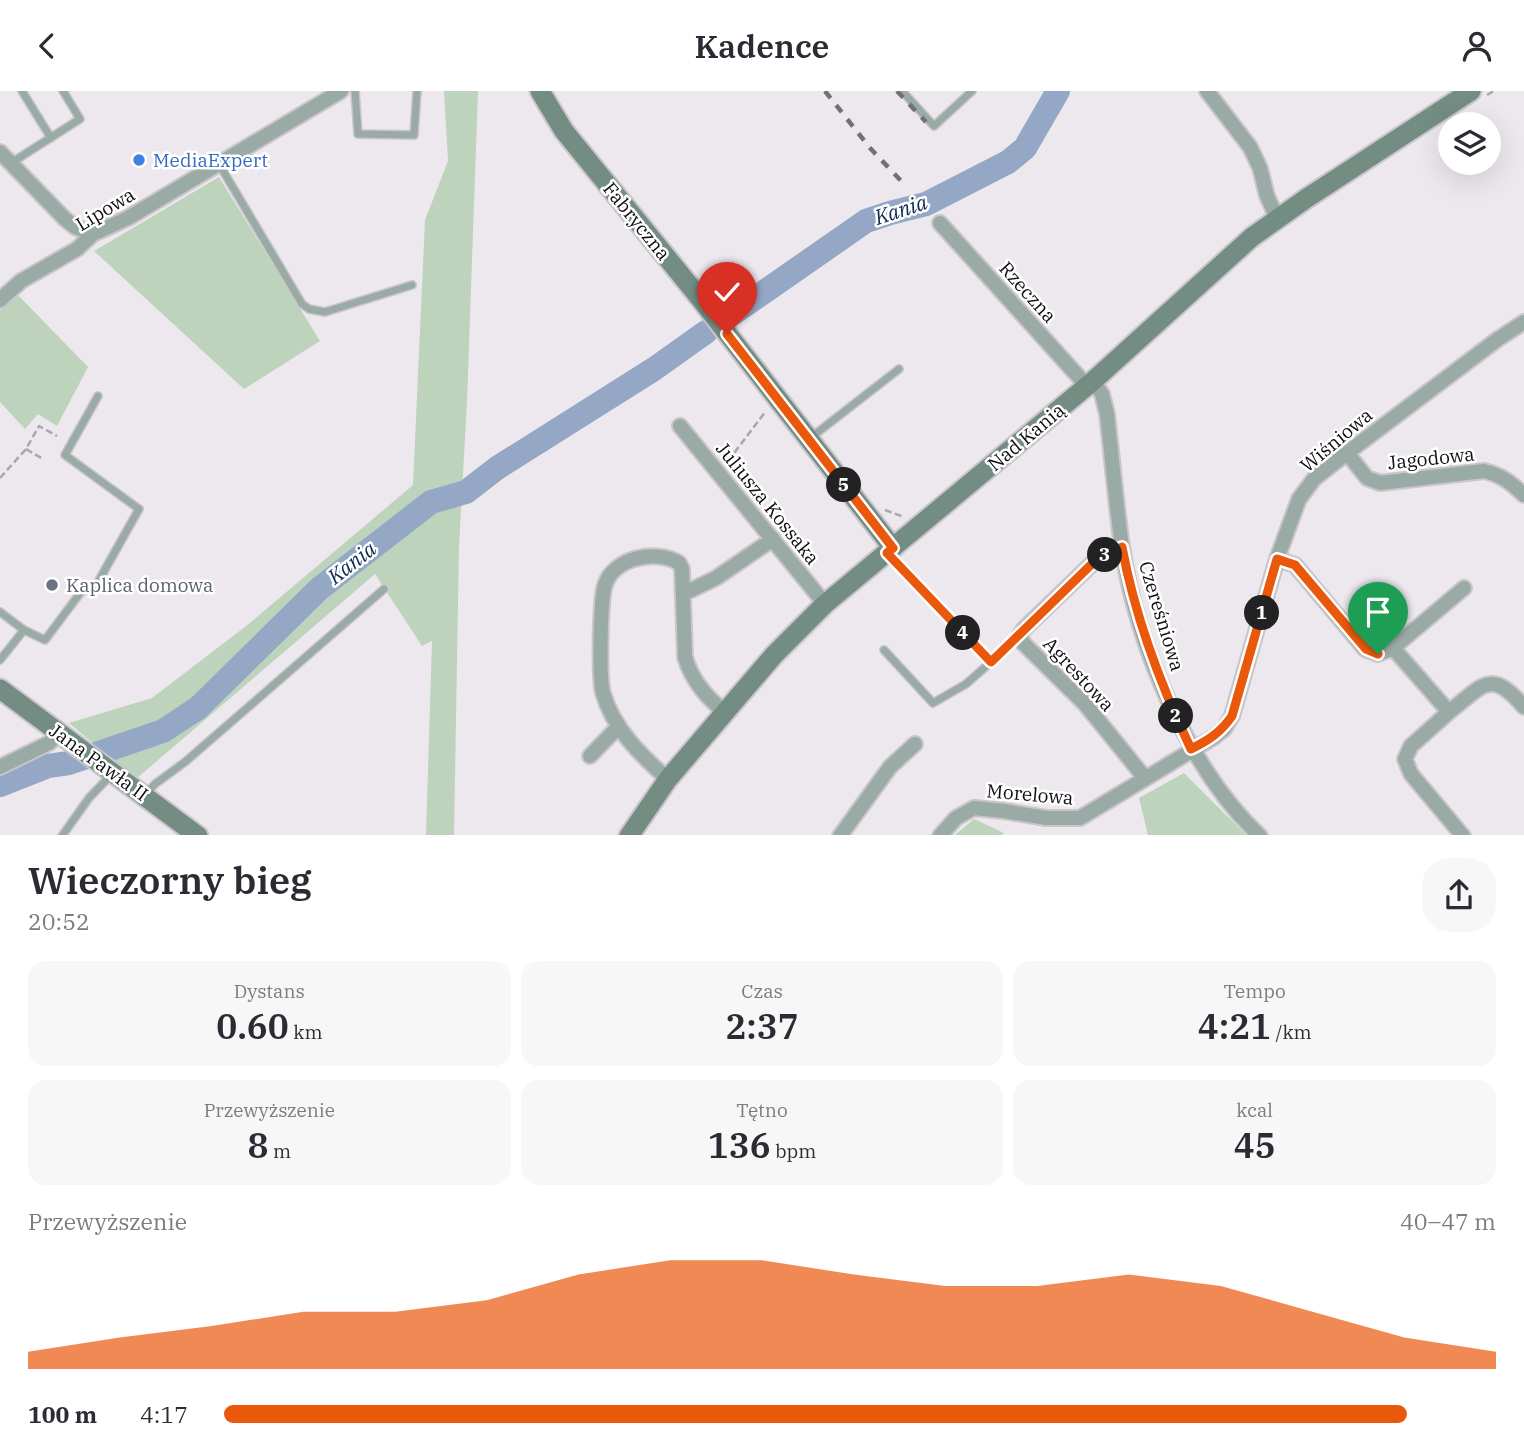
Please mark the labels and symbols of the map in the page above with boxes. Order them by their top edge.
place label: MediaExpert [153,148,268,172]
marker: MediaExpert [131,152,147,168]
street label: Fabryczna [598,177,676,265]
street label: Lipowa [71,182,139,236]
water label: Kania [870,187,931,231]
street label: Rzeczna [994,256,1062,328]
pin [697,262,757,334]
street label: Nad Kanią [983,398,1069,476]
street label: Wiśniowa [1295,403,1377,477]
street label: Juliusza Kossaka [711,437,825,569]
street label: Jagodowa [1386,442,1476,474]
pin: 5 [826,467,862,503]
water label: Kania [321,534,382,591]
pin: 3 [1088,538,1122,573]
street label: Czereśniowa [1134,558,1190,674]
place label: Kaplica domowa [66,573,213,597]
marker: Kaplica domowa [44,577,60,593]
pin [1348,582,1408,654]
pin: 1 [1244,595,1280,631]
pin: 4 [946,615,981,651]
street label: Agrestowa [1038,632,1120,716]
pin: 2 [1158,699,1194,733]
street label: Jana Pawła II [45,718,153,806]
street label: Morelowa [986,778,1074,810]

